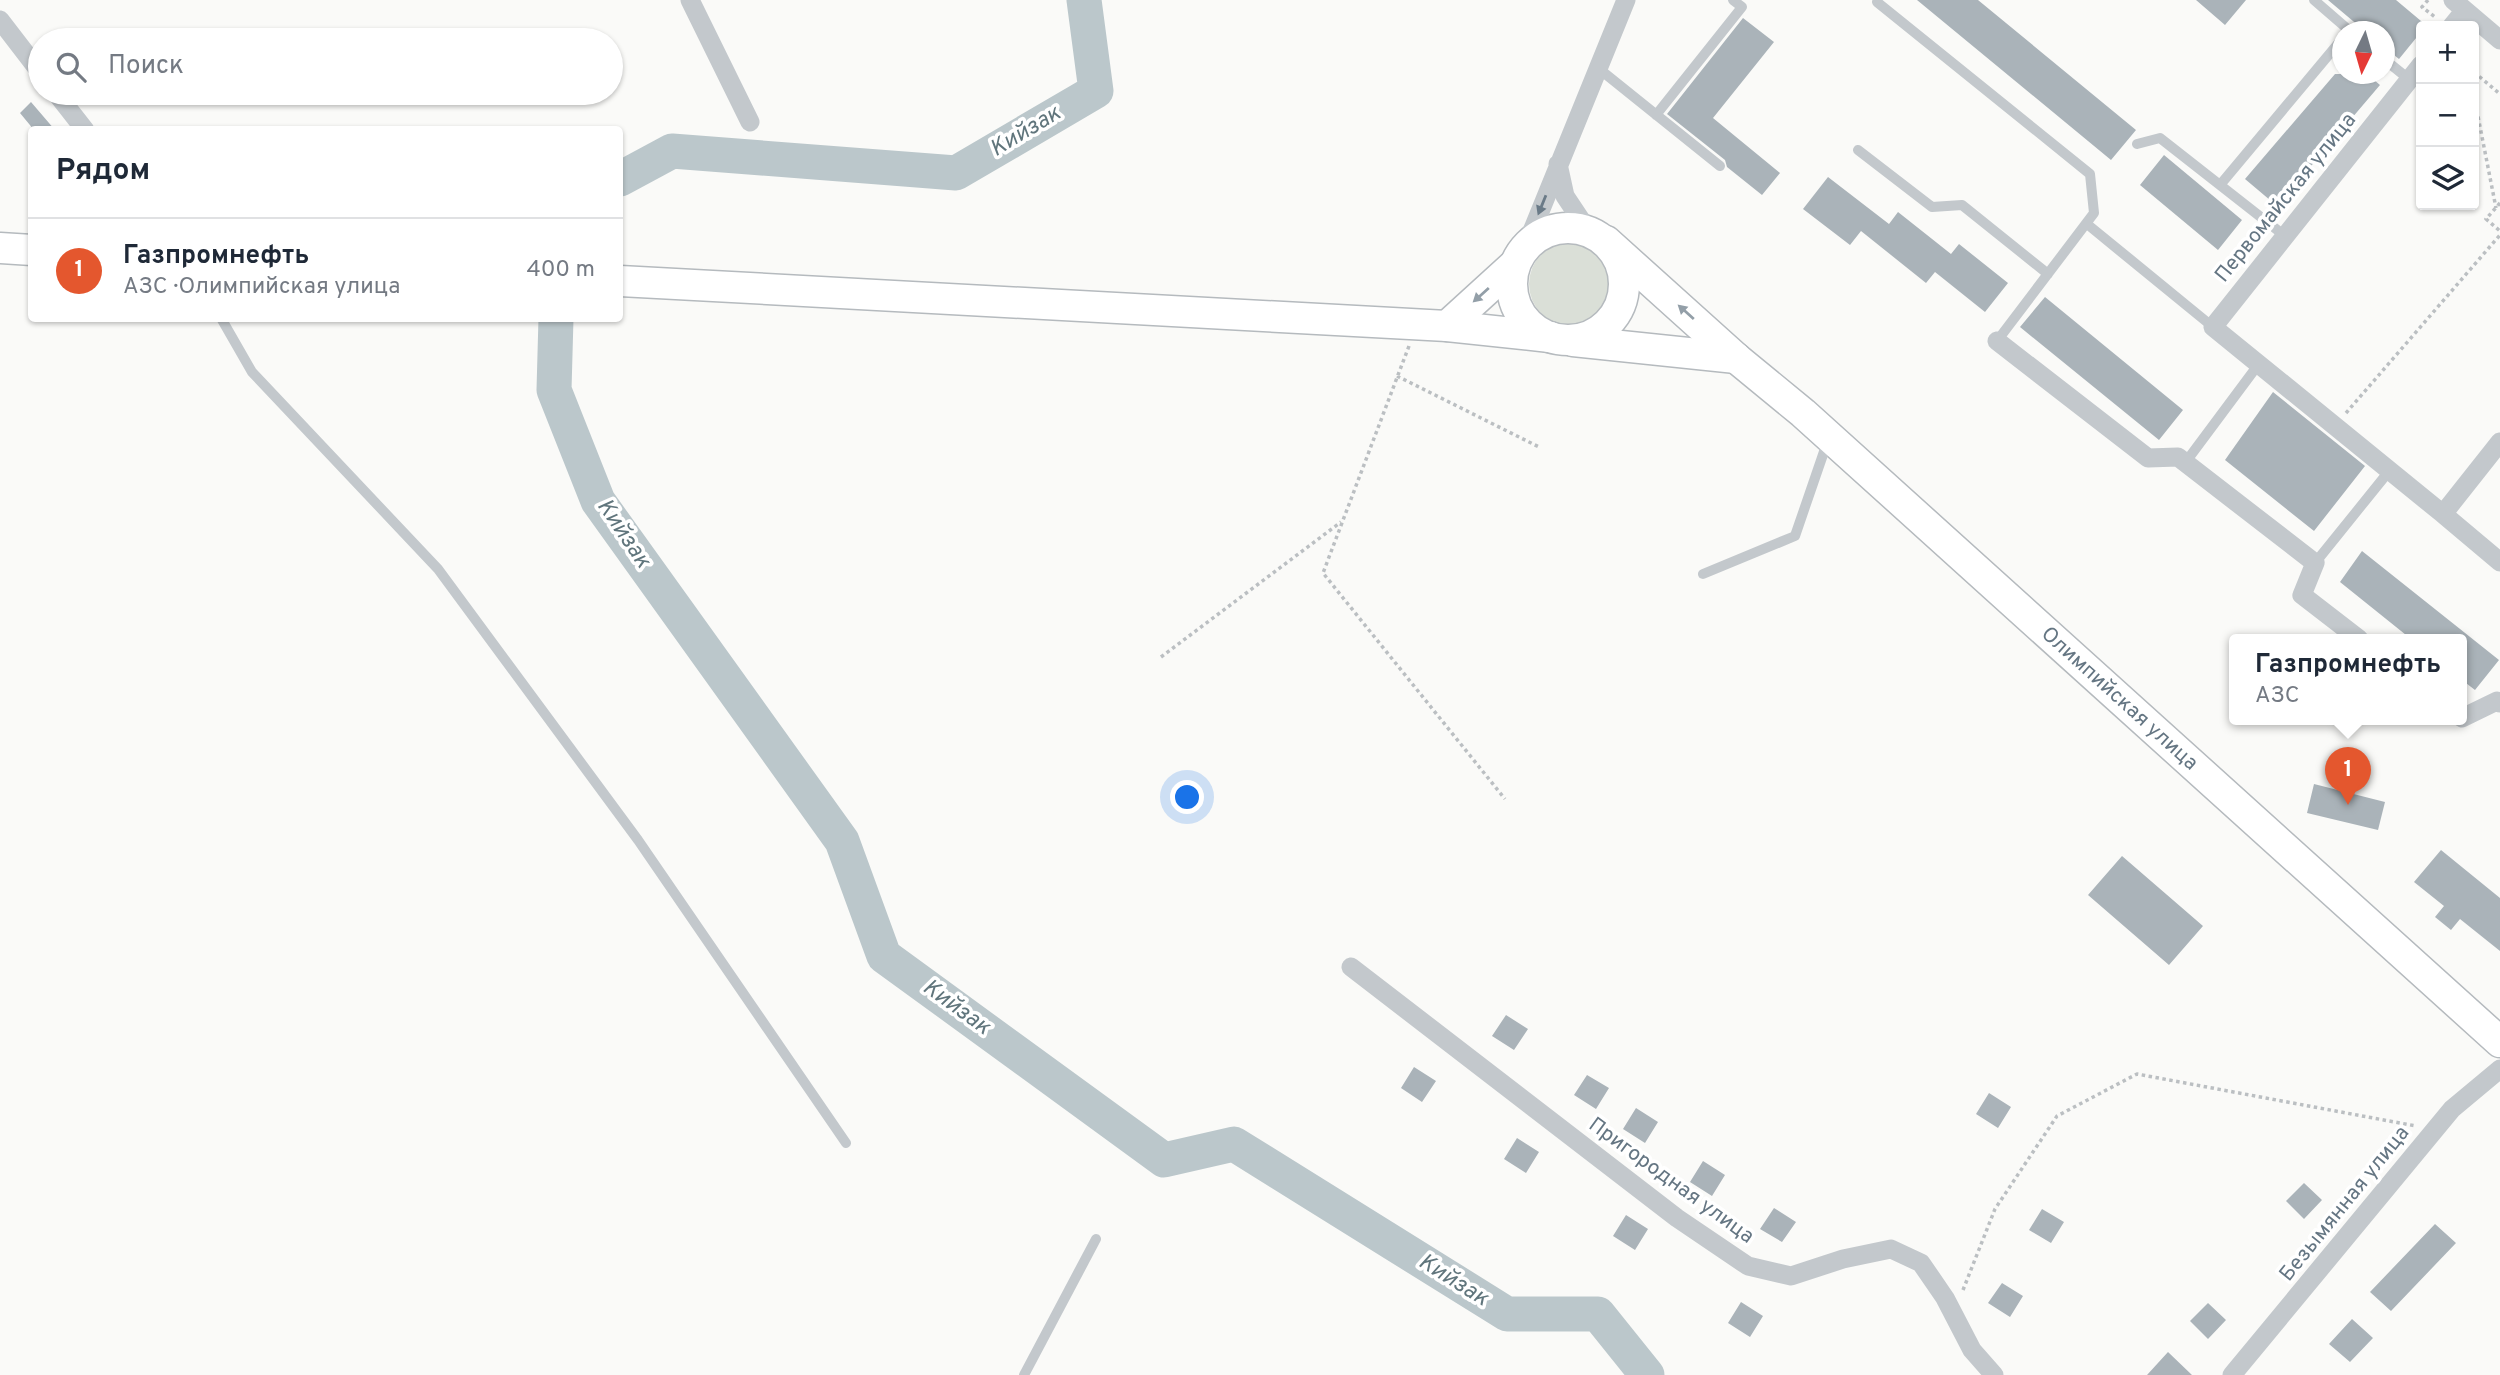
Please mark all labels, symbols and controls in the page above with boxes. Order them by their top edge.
north arrow [2332,21,2395,84]
map controls [2416,21,2479,210]
button: + [2416,21,2479,84]
search box [28,28,623,105]
icon: search [52,48,90,86]
text: Поиск [108,50,184,83]
button: − [2416,84,2479,147]
water label: Кийзак [985,99,1068,164]
street label: Первомайская улица [2209,108,2363,288]
button: layers [2416,147,2479,210]
text: Рядом [56,153,150,190]
one-way arrow [1536,194,1547,215]
text: Газпромнефть [123,240,309,273]
text: 1 [74,256,84,285]
text: 400 m [526,256,595,285]
text: АЗС · Олимпийская улица [123,273,400,302]
one-way arrow [1473,287,1490,303]
one-way arrow [1677,304,1695,320]
water label: Кийзак [589,494,657,575]
street label: Олимпийская улица [2035,621,2204,777]
popup [2229,634,2467,725]
text: Газпромнефть [2255,649,2441,682]
text: АЗС [2255,682,2300,711]
pin: 1 [2325,747,2371,805]
your location [1170,780,1204,814]
water label: Кийзак [916,973,997,1043]
street label: Пригородная улица [1583,1112,1759,1250]
street label: Безымянная улица [2274,1121,2416,1287]
water label: Кийзак [1412,1248,1494,1314]

